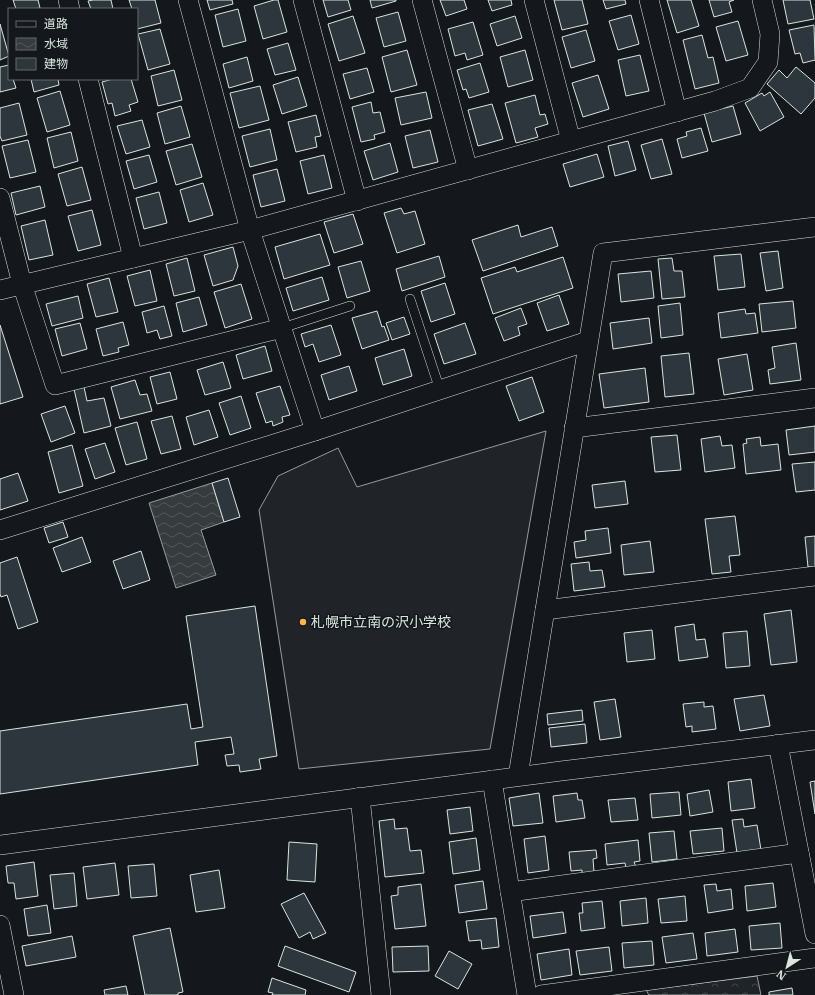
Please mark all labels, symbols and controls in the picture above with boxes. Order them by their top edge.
legend [8,8,138,80]
text: 道路 [44,16,68,31]
text: 水域 [44,36,68,51]
text: 建物 [44,56,68,71]
place label: 札幌市立南の沢小学校 [311,613,451,631]
marker: 札幌市立南の沢小学校 [298,617,308,627]
north arrow [767,947,807,987]
text: N [773,967,789,983]

